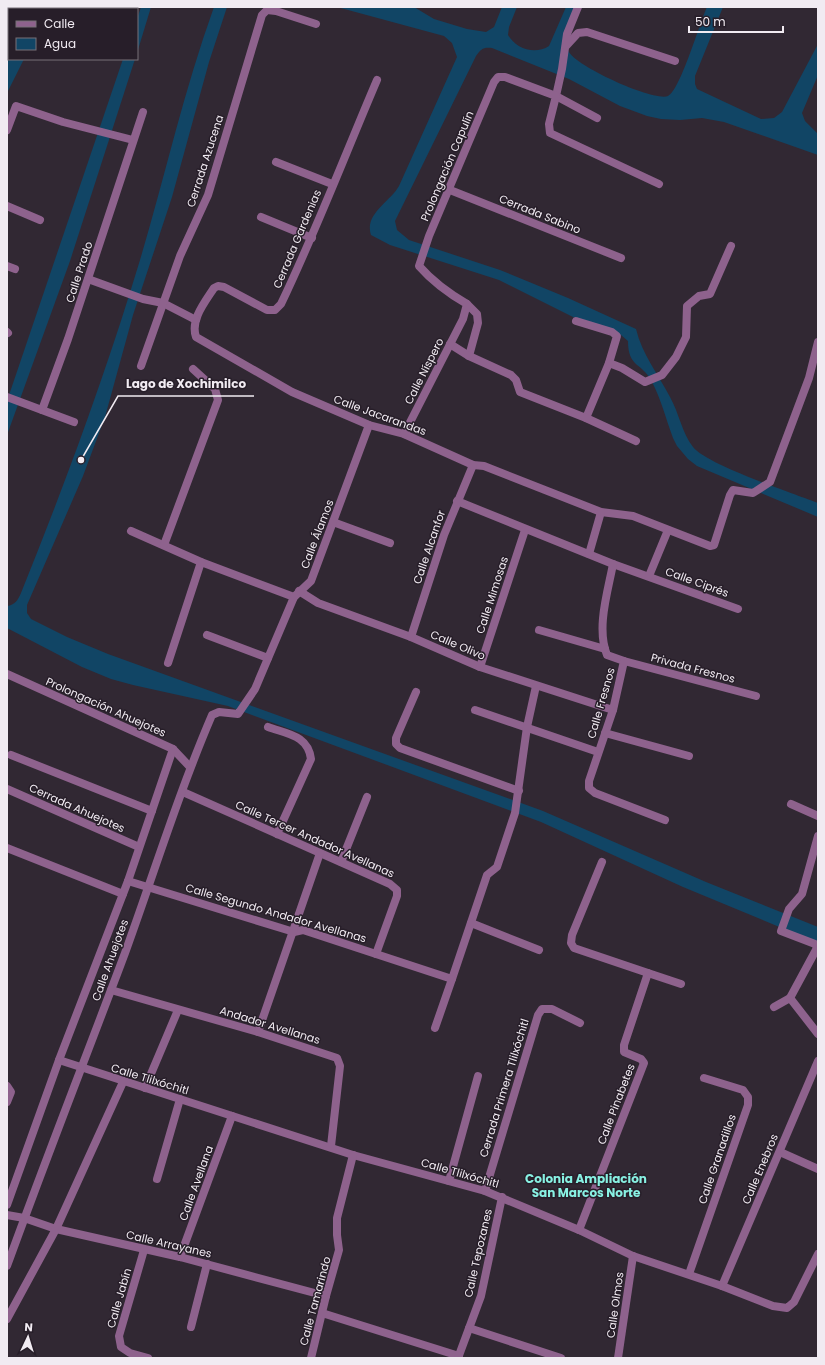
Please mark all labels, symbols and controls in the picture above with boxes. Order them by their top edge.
legend [8,8,138,60]
scale bar [689,8,783,34]
text: 50 m [695,13,726,30]
text: Calle [44,15,75,32]
text: Agua [44,35,76,52]
street label: Prolongación Capulín [416,108,478,224]
street label: Cerrada Azucena [183,113,227,209]
street label: Cerrada Gardenias [269,187,325,291]
street label: Cerrada Sabino [497,190,583,238]
street label: Calle Prado [62,239,96,305]
street label: Calle Níspero [400,335,448,407]
callout: Lago de Xochimilco [118,372,254,396]
text: Lago de Xochimilco [126,375,246,392]
street label: Calle Jacarandas [331,391,429,439]
street label: Calle Álamos [296,497,338,571]
street label: Calle Alcanfor [409,508,449,586]
street label: Calle Mimosas [472,554,512,636]
street label: Calle Ciprés [663,563,731,601]
street label: Calle Olivo [428,626,488,664]
street label: Privada Fresnos [649,649,737,687]
street label: Calle Fresnos [583,665,619,740]
street label: Prolongación Ahuejotes [43,673,169,741]
street label: Cerrada Ahuejotes [27,780,128,836]
street label: Calle Tercer Andador Avellanas [233,797,397,882]
street label: Calle Segundo Andador Avellanas [184,879,369,947]
street label: Calle Ahuejotes [88,917,132,1003]
street label: Andador Avellanas [218,1002,322,1048]
street label: Cerrada Primera Tlilxóchitl [475,1017,533,1159]
street label: Calle Tlilxóchitl [109,1060,191,1098]
street label: Calle Pinabetes [593,1061,639,1147]
street label: Calle Granadillos [694,1112,740,1206]
street label: Calle Enebros [738,1131,782,1207]
street label: Calle Avellana [175,1143,217,1223]
street label: Calle Tlilxóchitl [419,1154,501,1192]
district label: Colonia Ampliación San Marcos Norte [525,1170,647,1201]
street label: Calle Tepozanes [460,1207,496,1299]
street label: Calle Arrayanes [125,1226,214,1262]
street label: Calle Tamarindo [295,1255,335,1347]
street label: Calle Jabín [103,1266,135,1330]
street label: Calle Olmos [602,1271,628,1339]
north arrow [8,1317,48,1357]
text: N [24,1319,33,1335]

